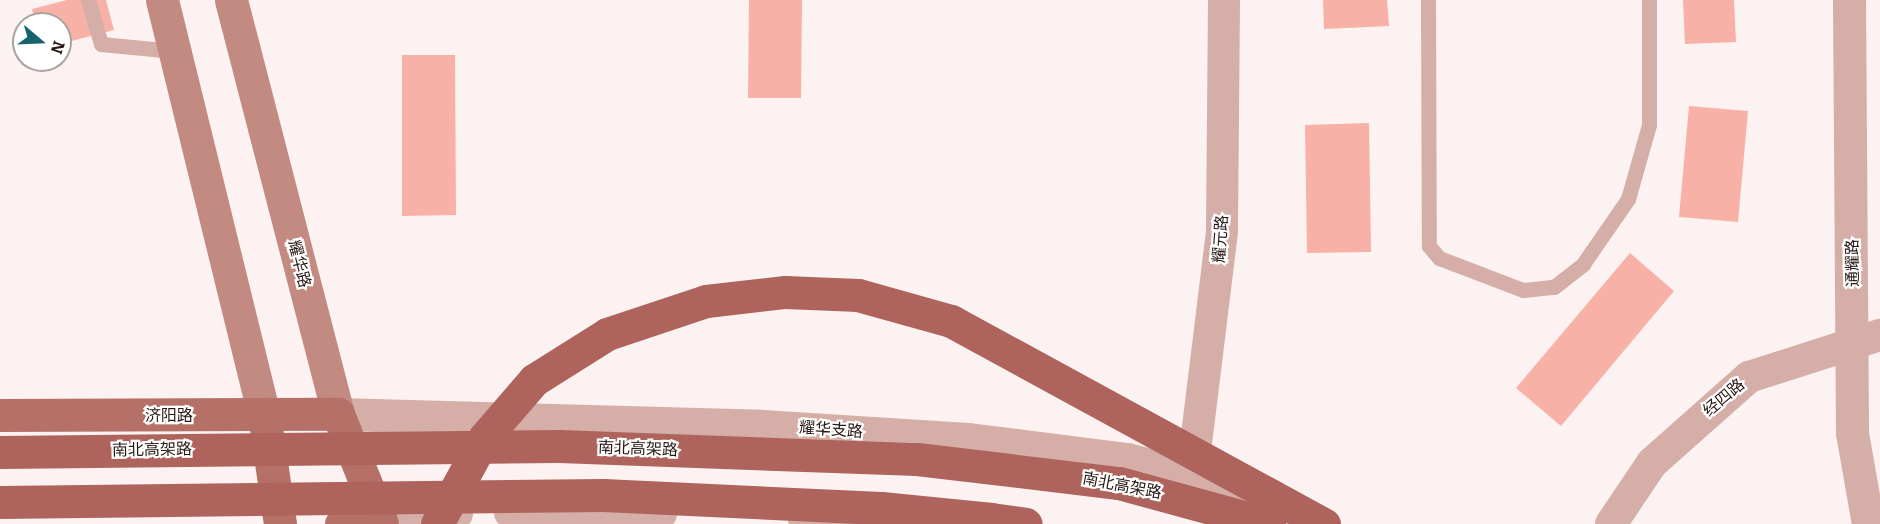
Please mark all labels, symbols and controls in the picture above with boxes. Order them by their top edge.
north arrow [12,12,72,72]
text: N [47,38,69,56]
street label: 耀元路 [1210,214,1232,264]
street label: 耀华路 [284,238,314,290]
street label: 通耀路 [1843,239,1863,287]
street label: 经四路 [1699,375,1749,421]
street label: 济阳路 [145,406,193,426]
street label: 耀华支路 [798,418,864,442]
street label: 南北高架路 [598,438,678,460]
street label: 南北高架路 [112,440,192,460]
street label: 南北高架路 [1081,469,1163,503]

